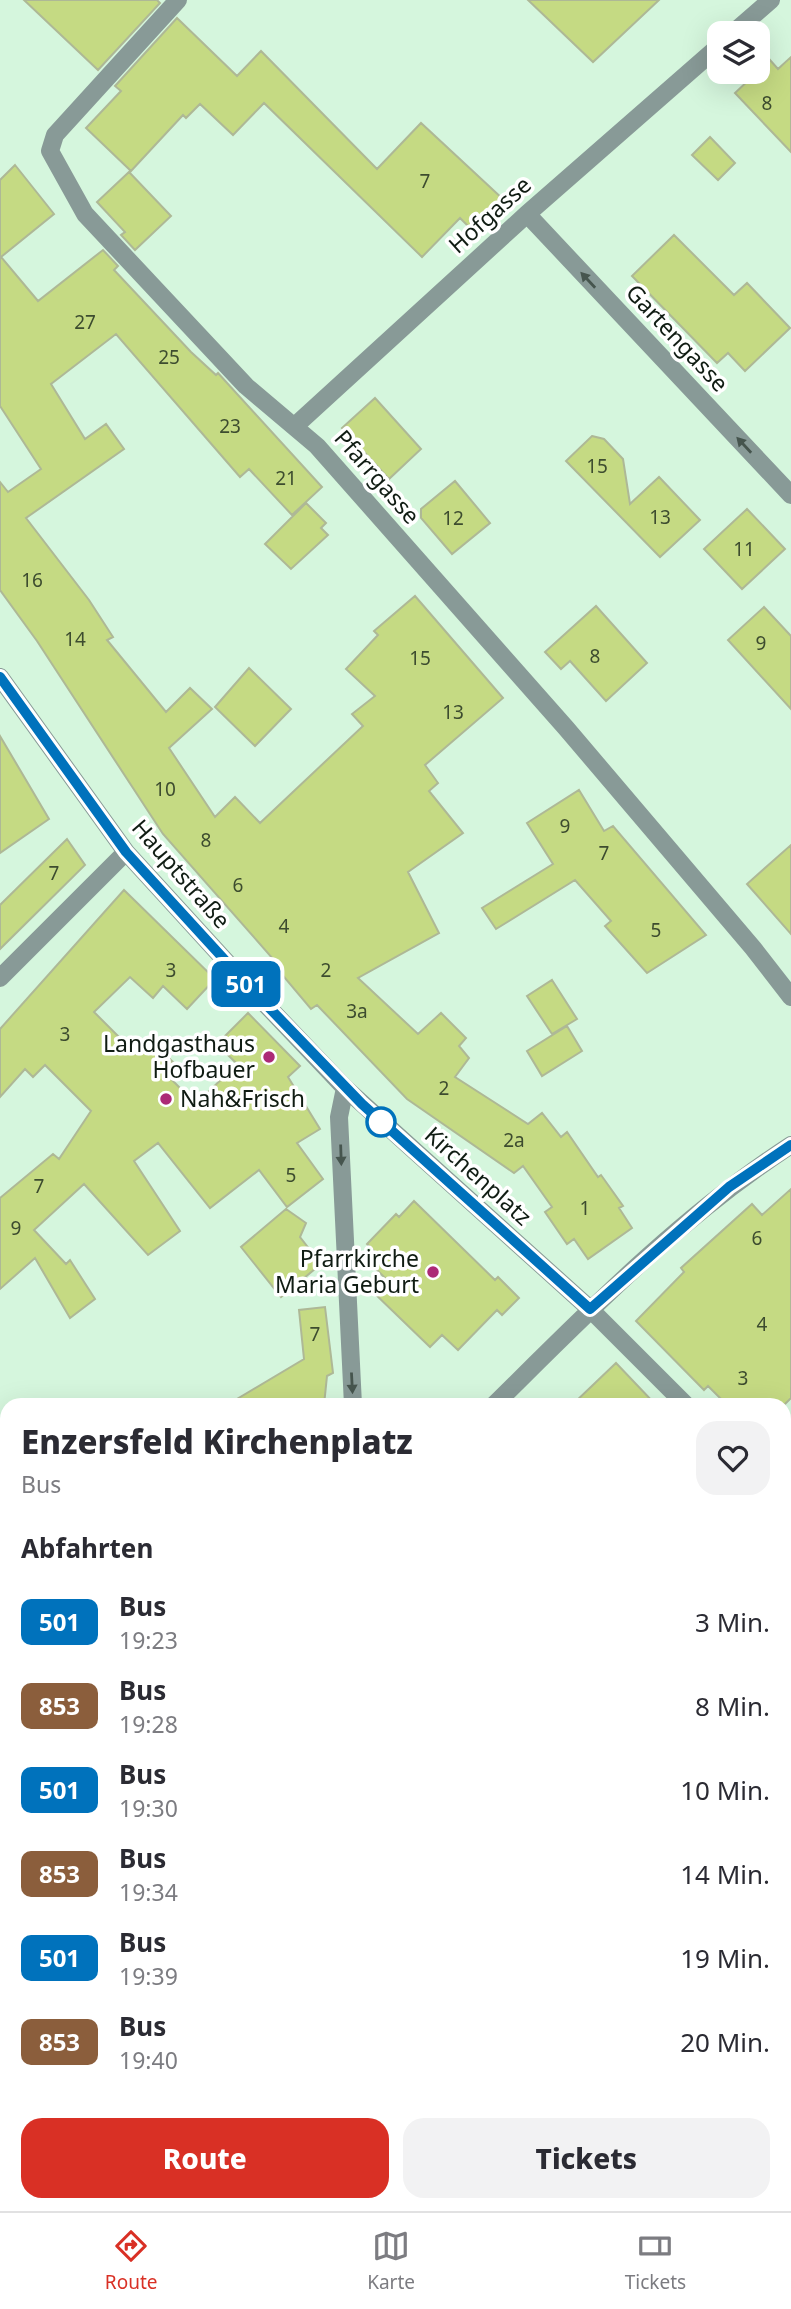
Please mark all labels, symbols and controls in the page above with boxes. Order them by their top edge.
map controls [707,21,770,84]
button: layers [707,21,770,84]
house number: 8 [762,90,772,116]
house number: 7 [420,168,430,194]
street label: Hofgasse [441,169,538,260]
one-way arrow [581,272,597,289]
street label: Gartengasse [619,276,736,398]
house number: 27 [74,309,96,335]
house number: 25 [158,344,180,370]
house number: 23 [219,413,241,439]
street label: Pfarrgasse [328,422,428,530]
one-way arrow [737,437,753,454]
house number: 15 [586,453,608,479]
house number: 21 [275,465,297,491]
house number: 13 [649,504,671,530]
house number: 12 [442,505,464,531]
house number: 11 [733,536,755,562]
house number: 16 [21,567,43,593]
house number: 14 [64,626,86,652]
house number: 9 [756,630,766,656]
house number: 8 [590,643,600,669]
house number: 15 [409,645,431,671]
house number: 13 [442,699,464,725]
house number: 10 [154,776,176,802]
street label: Hauptstraße [125,812,238,935]
house number: 9 [560,813,570,839]
house number: 8 [201,827,211,853]
house number: 7 [599,840,609,866]
house number: 7 [49,860,59,886]
house number: 6 [233,872,243,898]
house number: 4 [279,913,290,939]
house number: 5 [651,917,661,943]
house number: 3 [166,957,176,983]
house number: 2 [321,957,331,983]
line badge: 501 [206,961,286,1007]
text: 501 [225,967,267,1000]
house number: 3a [346,998,368,1024]
house number: 3 [60,1021,70,1047]
place label: Landgasthaus Hofbauer [103,1027,255,1085]
marker: Landgasthaus Hofbauer [261,1049,277,1065]
house number: 2 [439,1075,449,1101]
place label: Nah&Frisch [180,1082,305,1114]
marker: Nah&Frisch [158,1091,174,1107]
unlabelled marker [366,1107,396,1137]
street label: Kirchenplatz [418,1119,539,1232]
house number: 2a [503,1127,525,1153]
one-way arrow [335,1145,346,1167]
house number: 5 [286,1162,296,1188]
house number: 7 [34,1173,44,1199]
house number: 1 [580,1195,590,1221]
house number: 9 [11,1215,21,1241]
house number: 6 [752,1225,762,1251]
place label: Pfarrkirche Maria Geburt [275,1242,419,1300]
marker: Pfarrkirche Maria Geburt [425,1264,441,1280]
house number: 4 [757,1311,768,1337]
house number: 7 [310,1321,320,1347]
house number: 3 [738,1365,748,1391]
one-way arrow [346,1372,357,1394]
text: Enzersfeld Kirchenplatz [21,1419,413,1464]
button: heart [696,1421,770,1495]
text: Bus [21,1468,61,1500]
text: Abfahrten [21,1530,153,1566]
text: Bus [119,1588,166,1624]
text: 3 Min. [695,1604,770,1640]
text: 501 [39,1605,80,1638]
text: 19:23 [119,1624,178,1656]
text: Bus [119,1672,166,1708]
text: 8 Min. [695,1688,770,1724]
text: 853 [39,1689,80,1722]
text: 19:28 [119,1708,178,1740]
text: Bus [119,1756,166,1792]
text: 10 Min. [680,1772,770,1808]
text: 501 [39,1773,80,1806]
text: 19:30 [119,1792,178,1824]
text: Bus [119,1840,166,1876]
text: 14 Min. [680,1856,770,1892]
text: 853 [39,1857,80,1890]
text: 19:34 [119,1876,178,1908]
text: Bus [119,1924,166,1960]
text: 19 Min. [680,1940,770,1976]
text: 501 [39,1941,80,1974]
text: 19:39 [119,1960,178,1992]
text: Bus [119,2008,166,2044]
text: 20 Min. [680,2024,770,2060]
text: 853 [39,2025,80,2058]
text: 19:40 [119,2044,178,2076]
button: Route [21,2118,389,2198]
button: Tickets [403,2118,770,2198]
tab: Route [105,2227,157,2295]
tab: Karte [367,2227,415,2295]
tab: Tickets [625,2227,686,2295]

